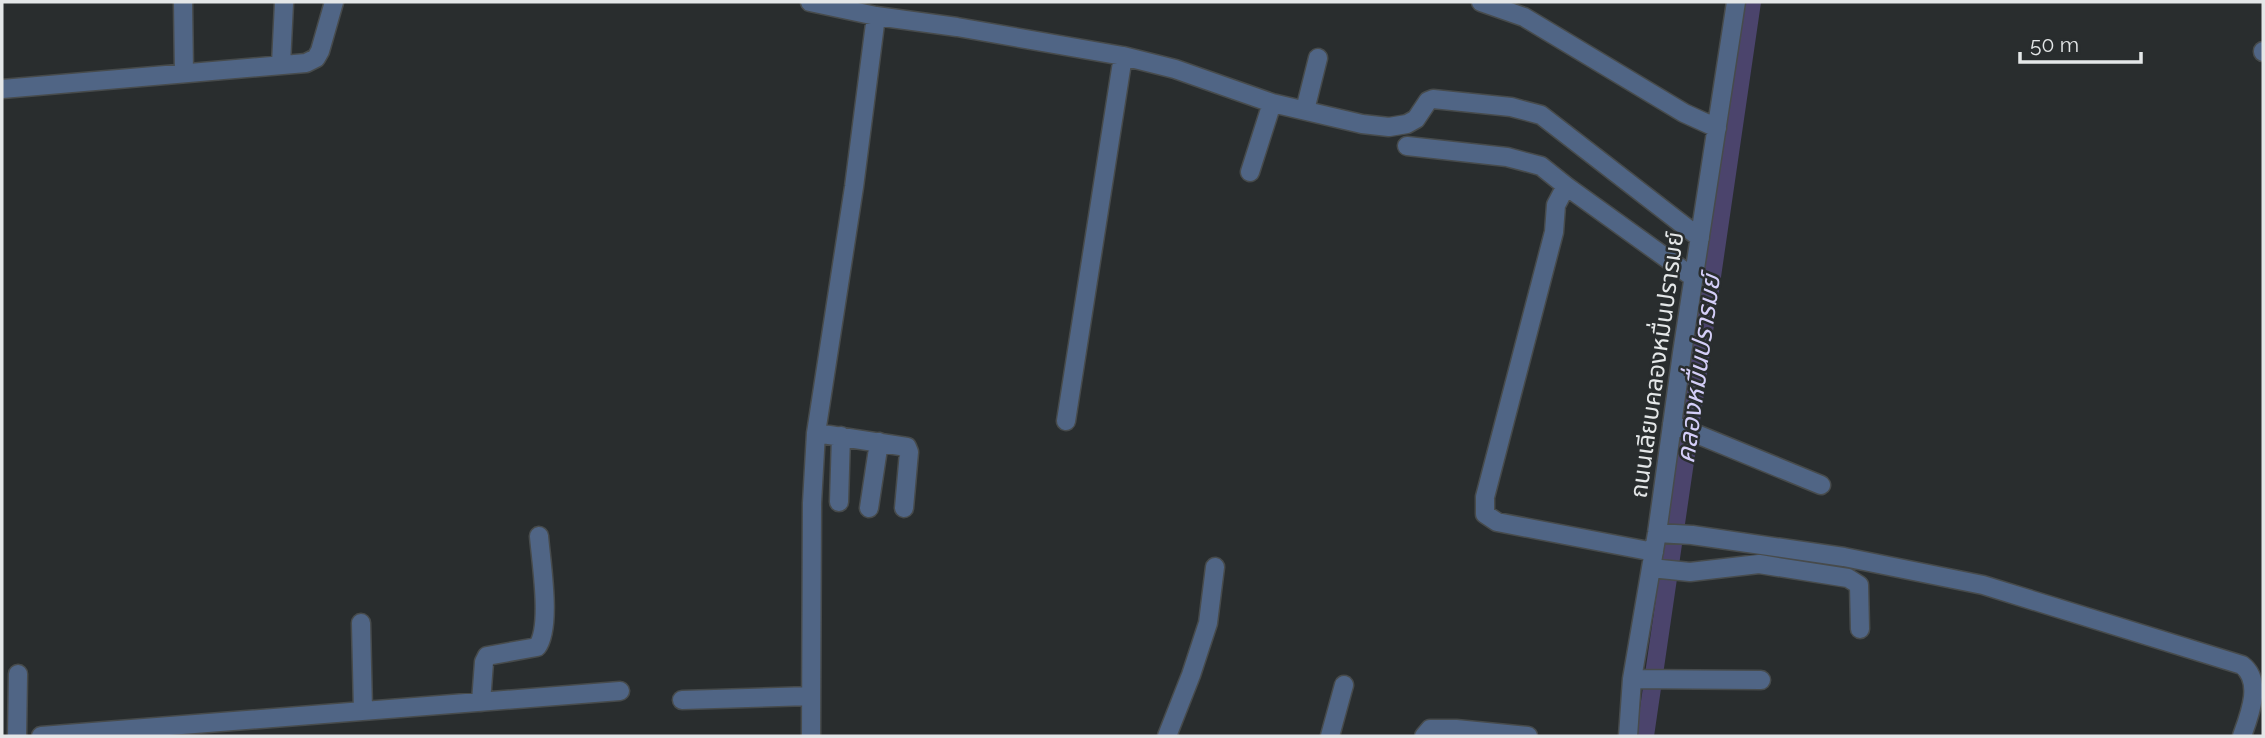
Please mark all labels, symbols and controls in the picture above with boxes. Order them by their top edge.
scale bar [2020,21,2141,65]
text: 50 m [2030,32,2079,57]
street label: ถนนเลียบคลองหมื่นปรารมย์ [1621,230,1690,500]
water label: คลองหมื่นปรารมย์ [1667,267,1727,465]

